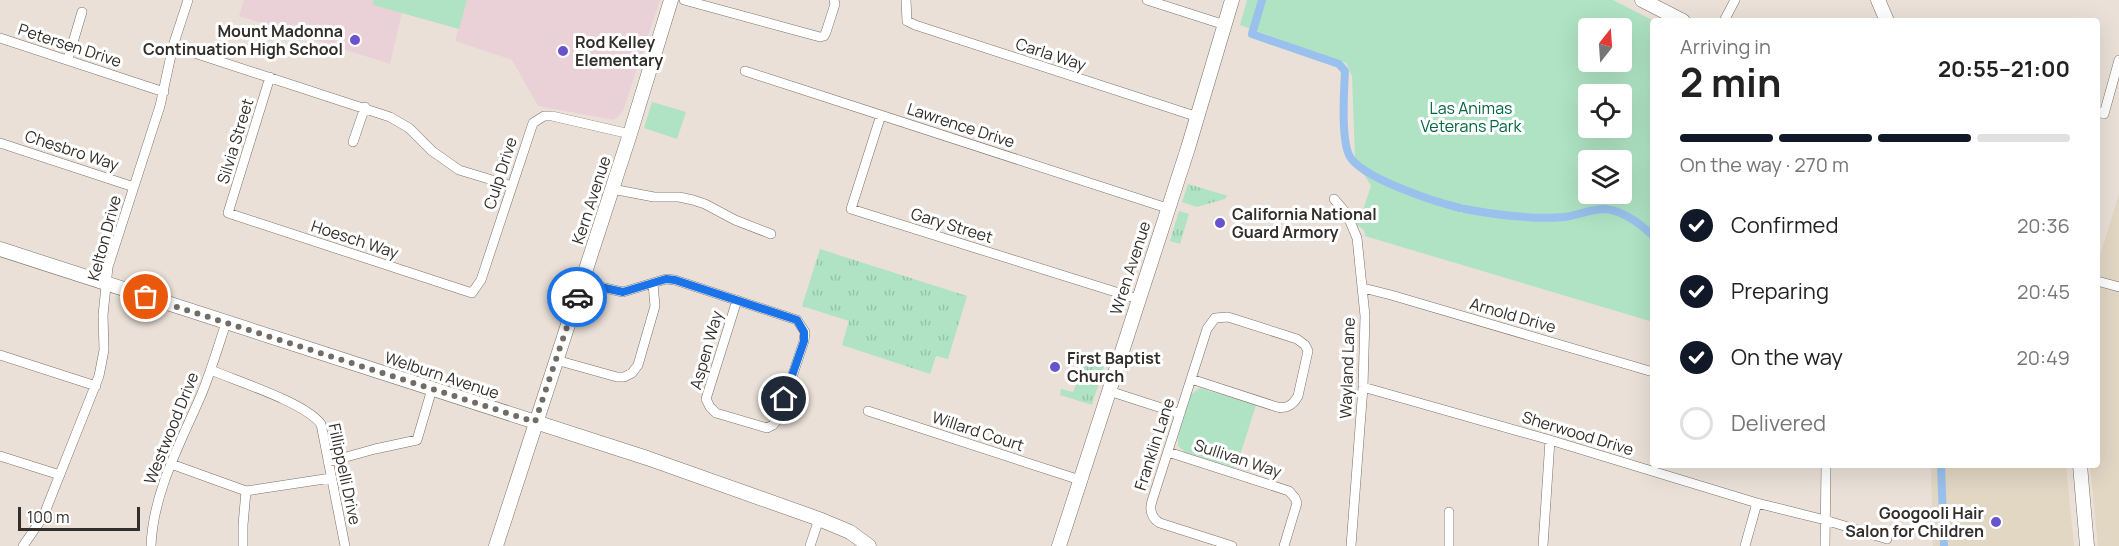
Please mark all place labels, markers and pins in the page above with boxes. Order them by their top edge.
place label: Mount Madonna Continuation High School [143,20,343,60]
place label: Rod Kelley Elementary [575,31,663,71]
marker: Mount Madonna Continuation High School [348,33,362,47]
marker: Rod Kelley Elementary [556,44,570,58]
place label: California National Guard Armory [1232,203,1377,243]
marker: California National Guard Armory [1213,216,1227,230]
pin [120,271,171,322]
place label: First Baptist Church [1067,347,1161,387]
marker: First Baptist Church [1048,360,1062,374]
pin [758,373,809,424]
place label: Googooli Hair Salon for Children [1845,502,1984,542]
marker: Googooli Hair Salon for Children [1989,515,2003,529]

